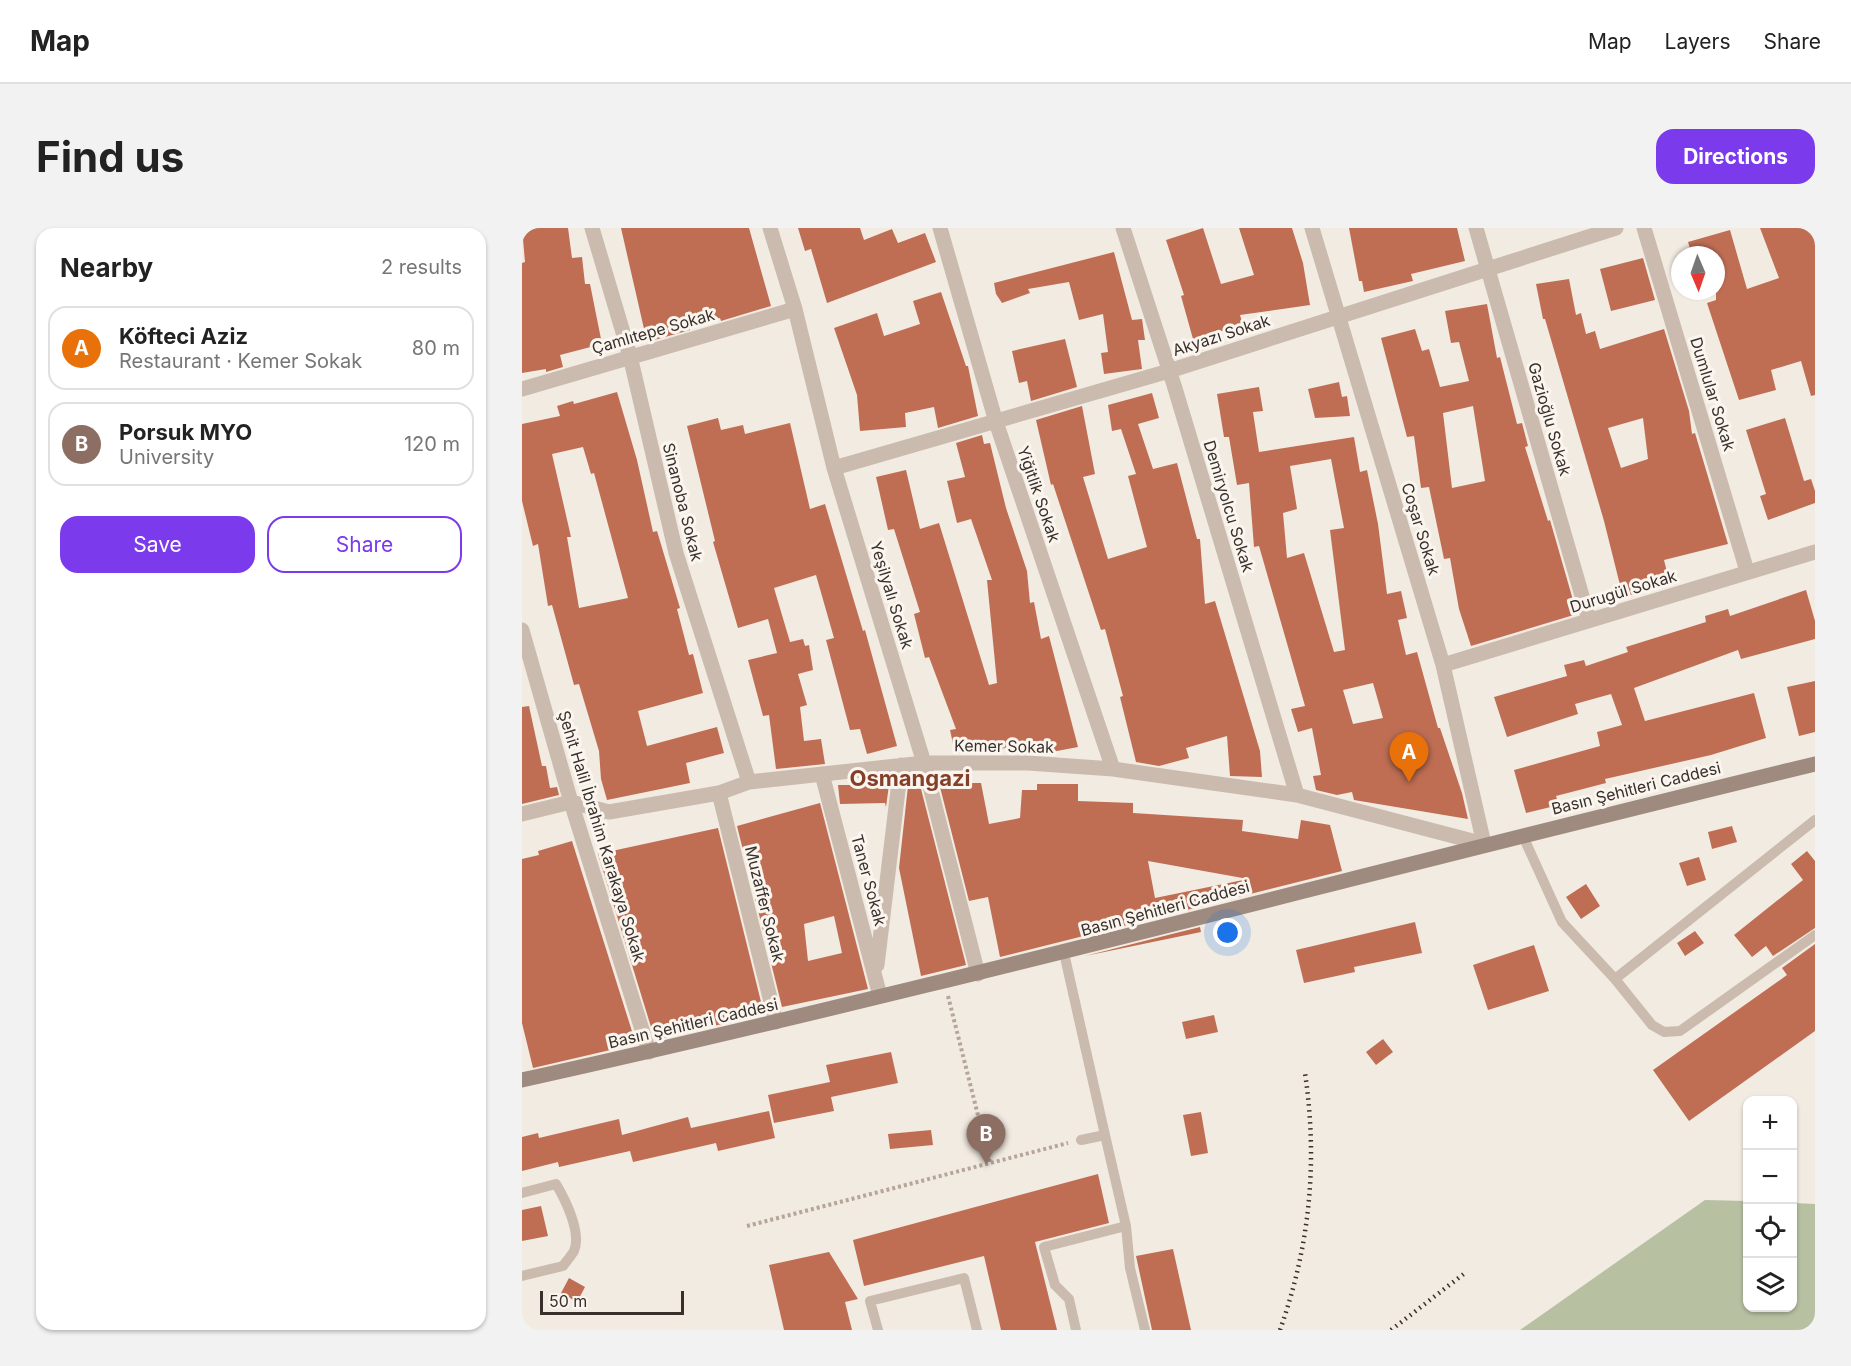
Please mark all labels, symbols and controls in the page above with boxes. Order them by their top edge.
text: Map [30,24,90,58]
text: Map [1588,29,1632,54]
text: Layers [1665,29,1731,54]
text: Share [1764,29,1821,54]
button: Directions [1656,129,1815,184]
text: Find us [36,131,184,182]
north arrow [1671,246,1725,300]
text: Nearby [60,252,153,283]
text: 2 results [381,255,462,279]
street label: Çamlıtepe Sokak [589,304,717,358]
street label: Akyazı Sokak [1170,310,1272,360]
text: Köfteci Aziz [119,323,248,349]
street label: Dumlular Sokak [1686,335,1740,454]
text: A [74,336,89,360]
text: 80 m [412,336,460,360]
text: Restaurant · Kemer Sokak [119,349,362,373]
street label: Gazioğlu Sokak [1524,360,1576,478]
text: Porsuk MYO [119,419,252,445]
text: B [75,432,88,456]
text: 120 m [404,432,460,456]
street label: Demiryolcu Sokak [1199,438,1259,574]
street label: Sinanoba Sokak [659,441,707,564]
street label: Yiğitlik Sokak [1013,443,1065,545]
text: University [119,445,214,469]
street label: Coşar Sokak [1397,480,1445,578]
button: Save [60,516,255,573]
button: Share [267,516,462,573]
street label: Yeşilyalı Sokak [866,539,918,652]
street label: Durugül Sokak [1567,565,1679,617]
street label: Şehit Halil İbrahim Karakaya Sokak [554,708,650,964]
pin: A [1390,732,1428,782]
street label: Kemer Sokak [954,735,1054,757]
street label: Basın Şehitleri Caddesi [1549,757,1723,819]
district label: Osmangazi [849,765,971,791]
street label: Taner Sokak [847,832,891,928]
street label: Muzaffer Sokak [741,844,789,964]
street label: Basın Şehitleri Caddesi [1079,876,1251,940]
your location [1213,918,1242,947]
street label: Basın Şehitleri Caddesi [606,994,780,1052]
map controls [1743,1096,1797,1312]
button: + [1743,1096,1797,1150]
pin: B [966,1114,1006,1164]
button: − [1743,1150,1797,1204]
button: locate [1743,1204,1797,1258]
button: layers [1743,1258,1797,1312]
scale bar [540,1288,684,1316]
text: 50 m [549,1291,587,1311]

